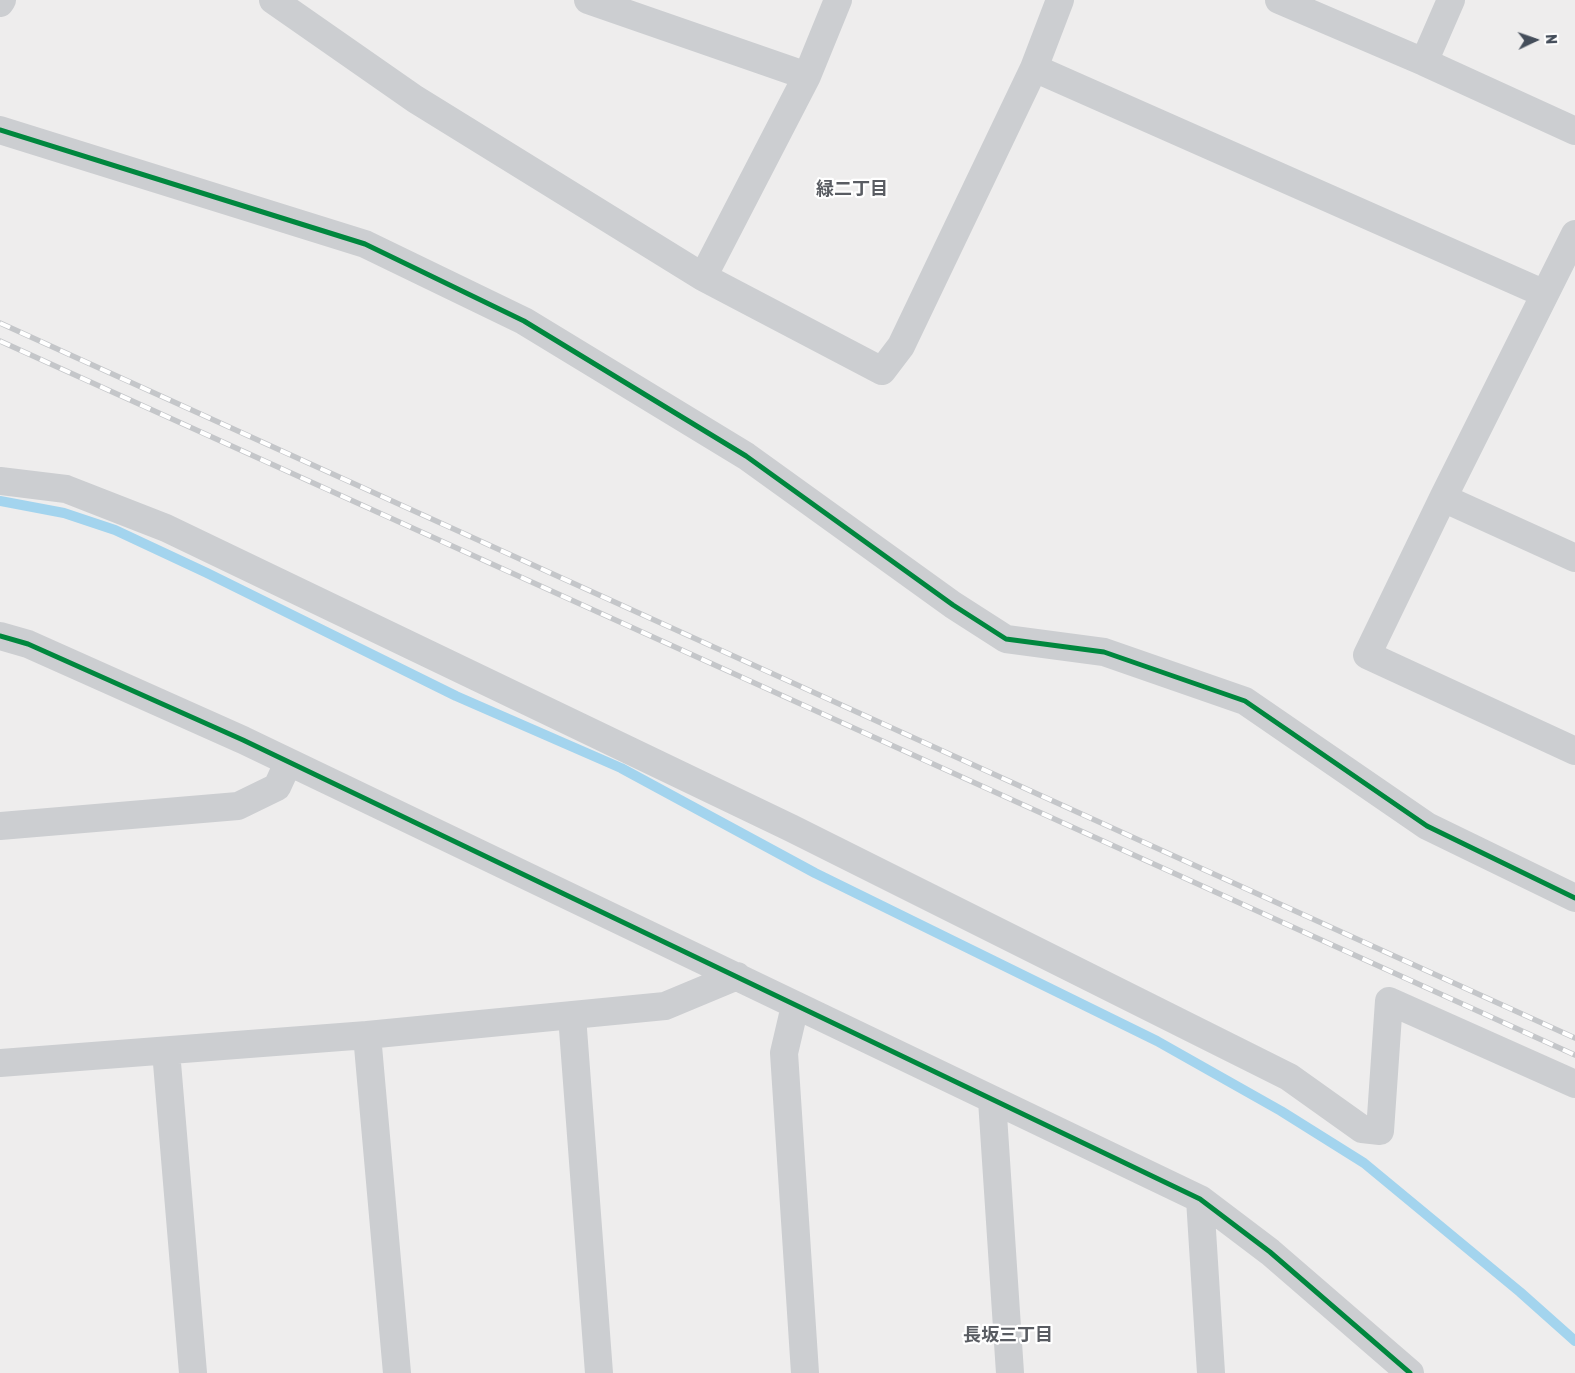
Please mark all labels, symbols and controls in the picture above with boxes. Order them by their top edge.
north arrow [1510,15,1560,65]
text: N [1542,34,1559,45]
district label: 緑二丁目 [816,179,888,201]
district label: 長坂三丁目 [963,1325,1053,1347]

